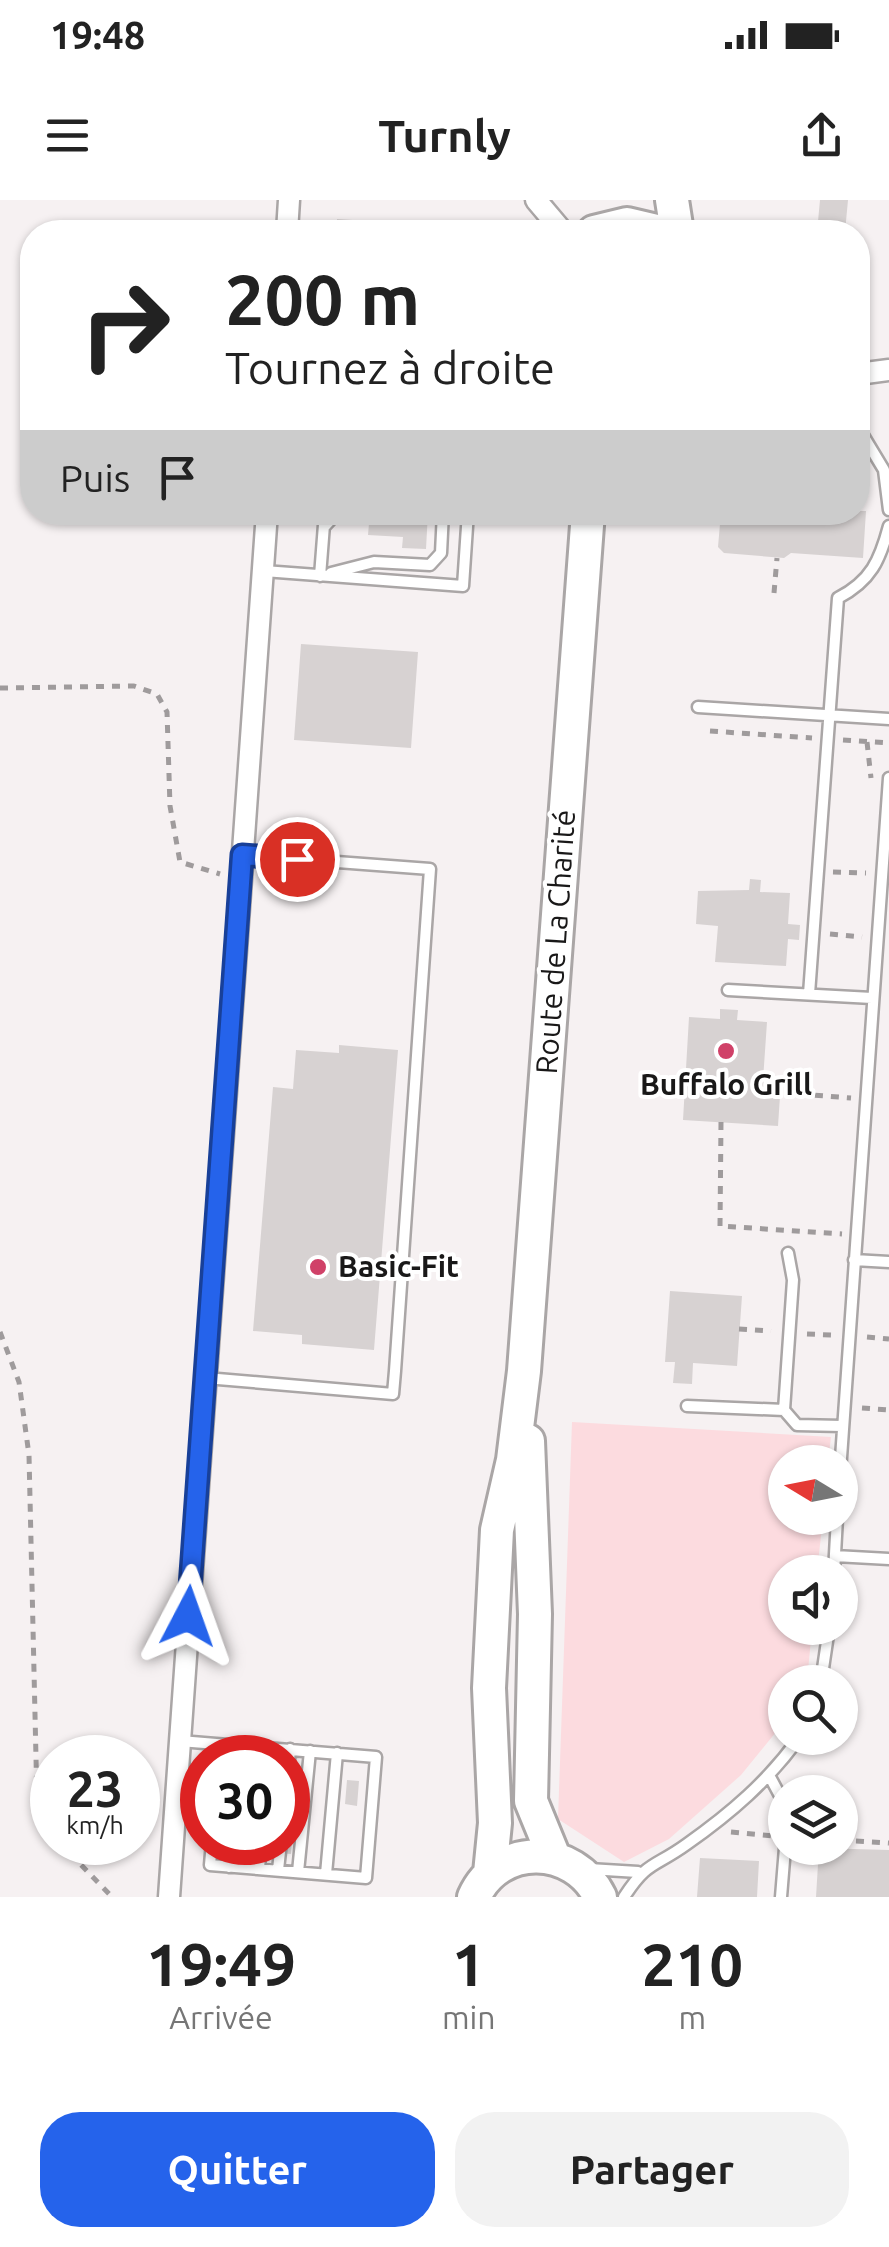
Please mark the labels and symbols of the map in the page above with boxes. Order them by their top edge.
street label: Route de La Charité [529,809,581,1075]
pin [255,817,340,902]
marker: Buffalo Grill [715,1040,737,1062]
place label: Buffalo Grill [640,1067,812,1101]
place label: Basic-Fit [338,1249,459,1283]
marker: Basic-Fit [307,1256,329,1278]
north arrow [768,1445,858,1535]
position arrow [136,1564,240,1668]
speed limit sign: 30 [180,1735,310,1865]

